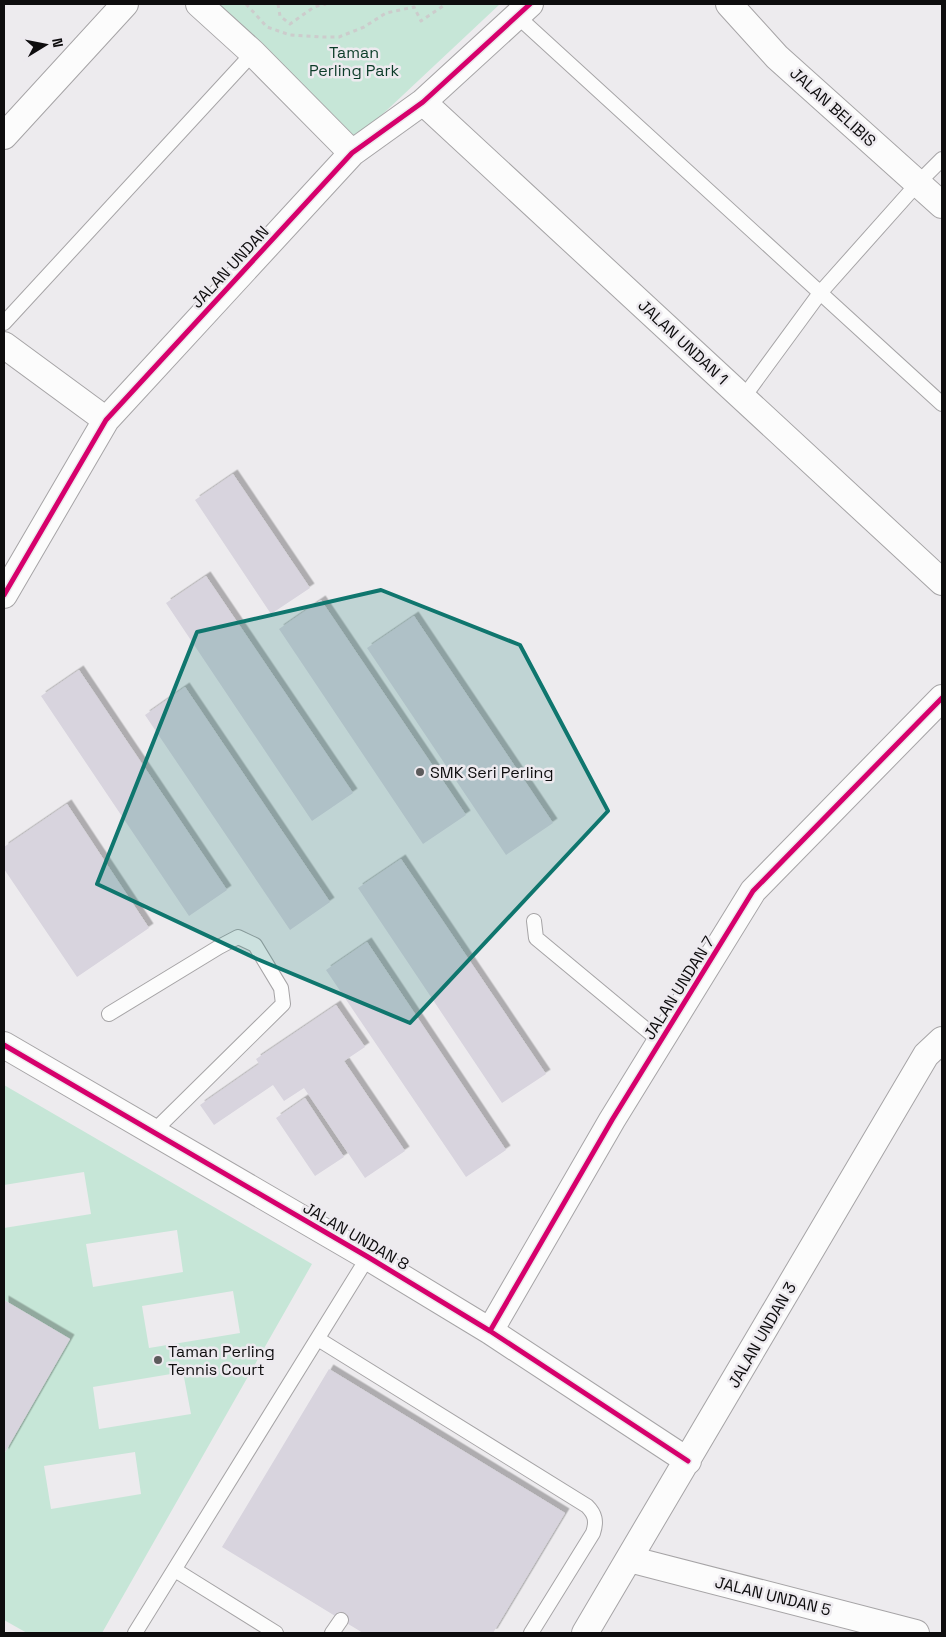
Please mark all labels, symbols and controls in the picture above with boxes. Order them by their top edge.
north arrow [20,20,70,70]
text: N [48,37,67,49]
park label: Taman Perling Park [309,42,399,81]
street label: JALAN BELIBIS [785,63,881,151]
street label: JALAN UNDAN [186,221,274,313]
street label: JALAN UNDAN 1 [633,295,733,389]
place label: SMK Seri Perling [430,762,554,783]
marker: SMK Seri Perling [414,766,426,778]
street label: JALAN UNDAN 7 [639,932,719,1044]
street label: JALAN UNDAN 8 [299,1197,413,1275]
street label: JALAN UNDAN 3 [723,1278,801,1392]
place label: Taman Perling Tennis Court [168,1341,275,1380]
marker: Taman Perling Tennis Court [152,1354,164,1366]
street label: JALAN UNDAN 5 [713,1571,833,1621]

